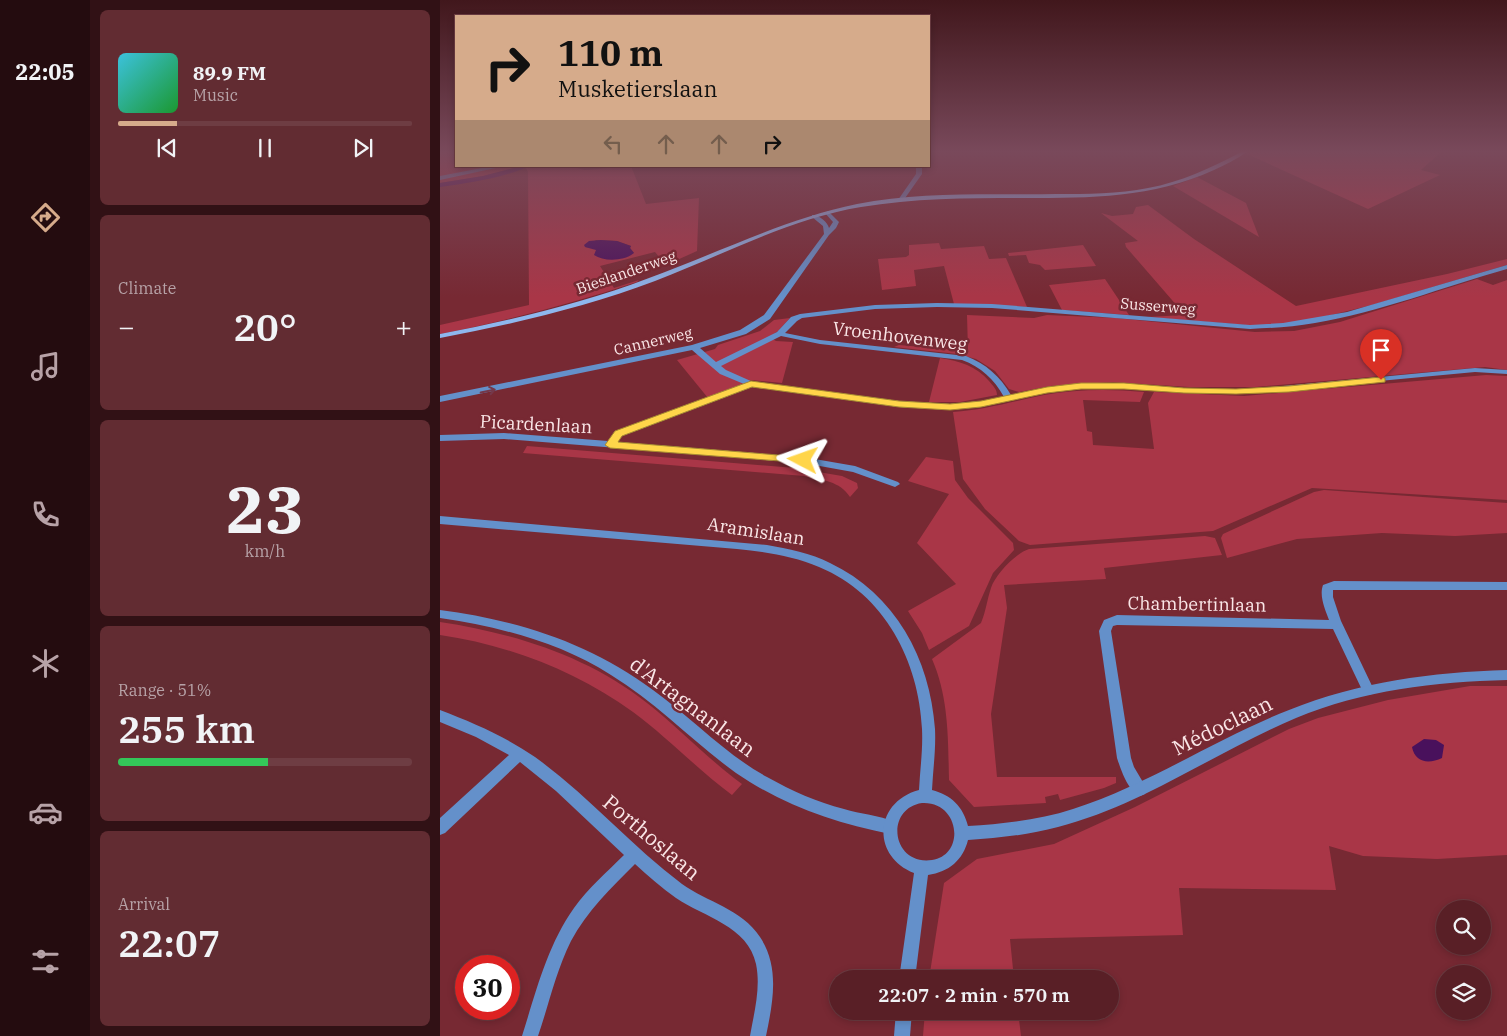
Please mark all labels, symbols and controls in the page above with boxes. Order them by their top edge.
text: 110 m [558,30,663,76]
icon: right [475,35,540,100]
text: 22:05 [15,57,75,86]
text: 89.9 FM [193,61,266,85]
text: Musketierslaan [558,74,718,103]
text: Music [193,85,238,105]
icon: left [599,130,627,158]
icon: ahead [652,130,680,158]
icon: ahead [705,130,733,158]
icon: right [758,130,786,158]
icon: previous [153,134,181,162]
icon: pause [251,134,279,162]
icon: next [349,134,377,162]
icon: directions [28,200,63,235]
street label: Bieslanderweg [574,246,678,298]
text: Climate [118,278,176,298]
street label: Susserweg [1120,293,1196,319]
text: 20° [233,302,297,351]
text: − [118,308,135,345]
text: + [395,308,412,345]
street label: Vroenhovenweg [831,316,969,356]
street label: Cannerweg [612,323,694,359]
pin [1360,329,1402,380]
icon: arrive [1367,336,1395,364]
icon: music [28,349,63,384]
one-way arrow [480,386,496,395]
street label: Picardenlaan [479,410,593,438]
position arrow [776,433,828,485]
text: 23 [226,466,304,551]
icon: phone [28,497,63,532]
street label: Aramislaan [706,512,806,550]
text: km/h [245,541,285,561]
street label: Chambertinlaan [1127,591,1267,617]
icon: climate [28,646,63,681]
street label: d'Artagnanlaan [624,649,762,763]
text: Range · 51% [118,680,211,700]
street label: Médoclaan [1167,689,1277,761]
text: 255 km [118,704,255,753]
street label: Porthoslaan [597,788,707,886]
icon: car [28,795,63,830]
text: Arrival [118,894,170,914]
map controls [1436,900,1491,1020]
button: search [1436,900,1491,955]
text: 22:07 [118,918,221,967]
icon: filters [28,944,63,979]
speed limit sign: 30 [455,955,520,1020]
button: layers [1436,965,1491,1020]
text: 22:07 · 2 min · 570 m [878,983,1070,1007]

